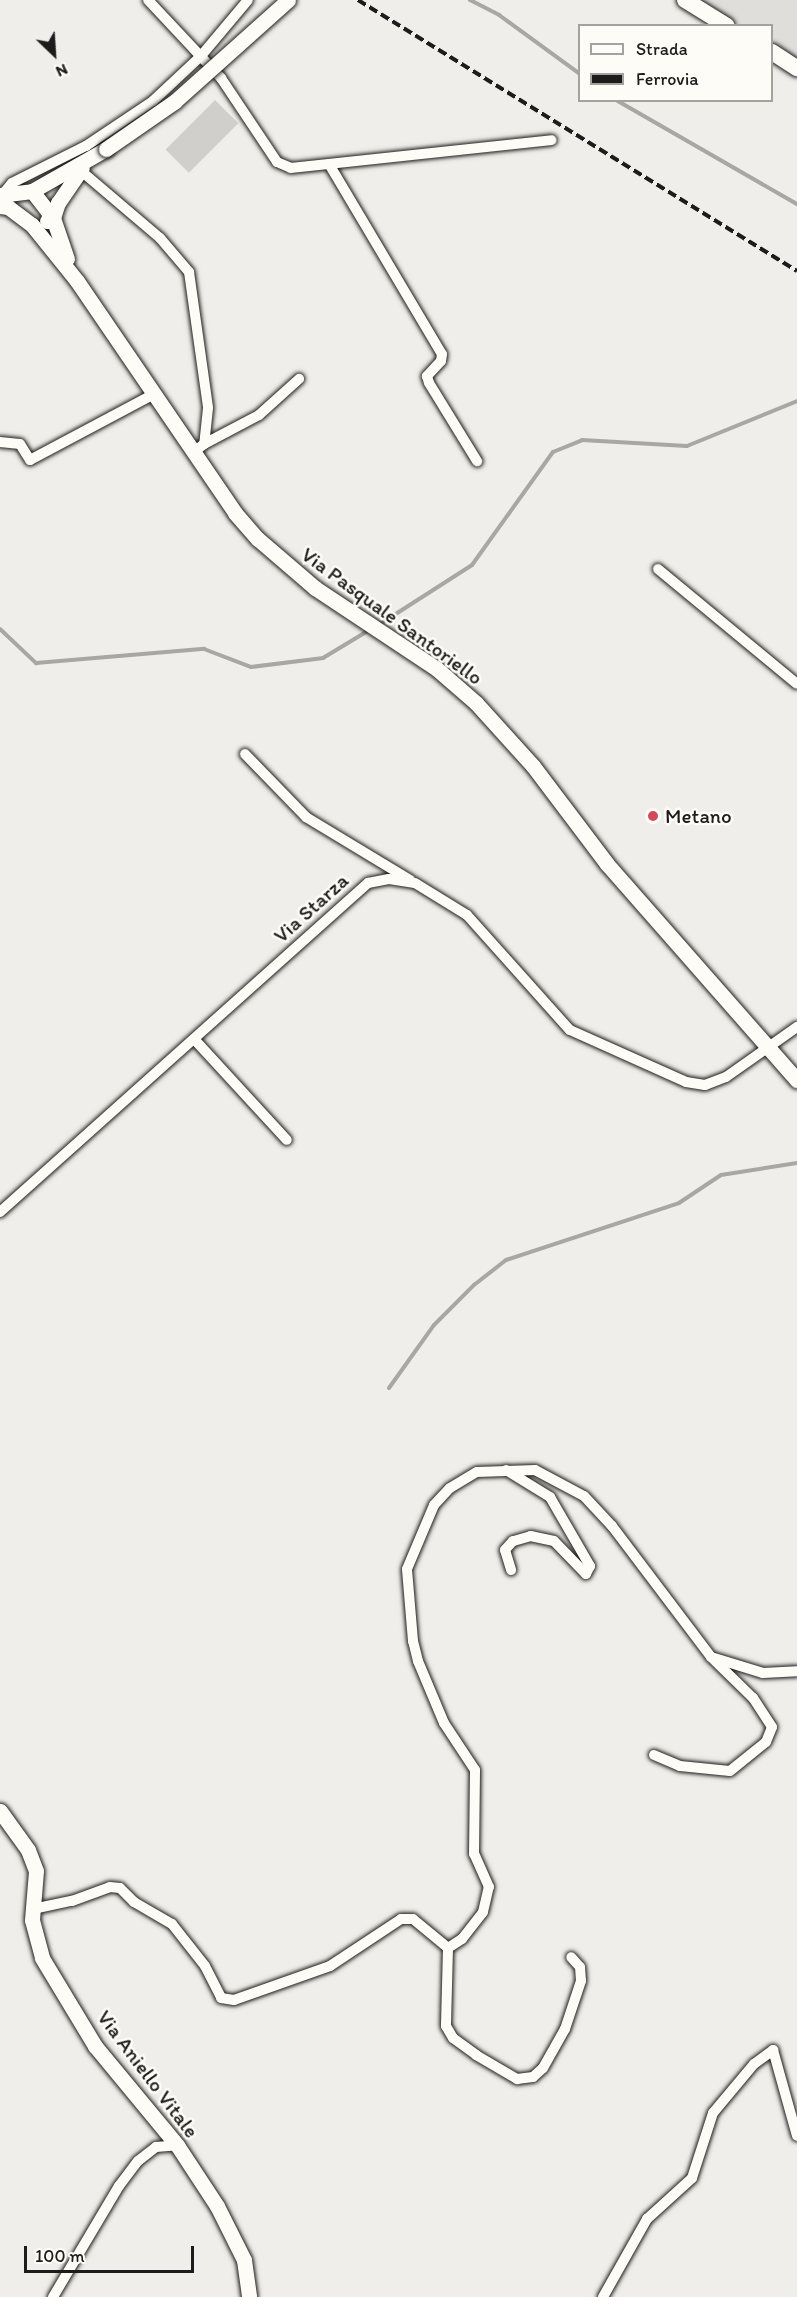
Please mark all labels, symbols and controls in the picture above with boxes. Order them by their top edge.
north arrow [24,24,84,84]
legend [578,24,773,102]
text: Strada [636,38,688,60]
text: N [53,60,71,82]
text: Ferrovia [636,68,699,90]
street label: Via Pasquale Santoriello [297,542,487,690]
place label: Metano [665,803,732,829]
marker: Metano [646,809,660,823]
street label: Via Starza [269,868,353,948]
street label: Via Aniello Vitale [92,2005,204,2143]
scale bar [27,2234,196,2272]
text: 100 m [35,2245,85,2267]

